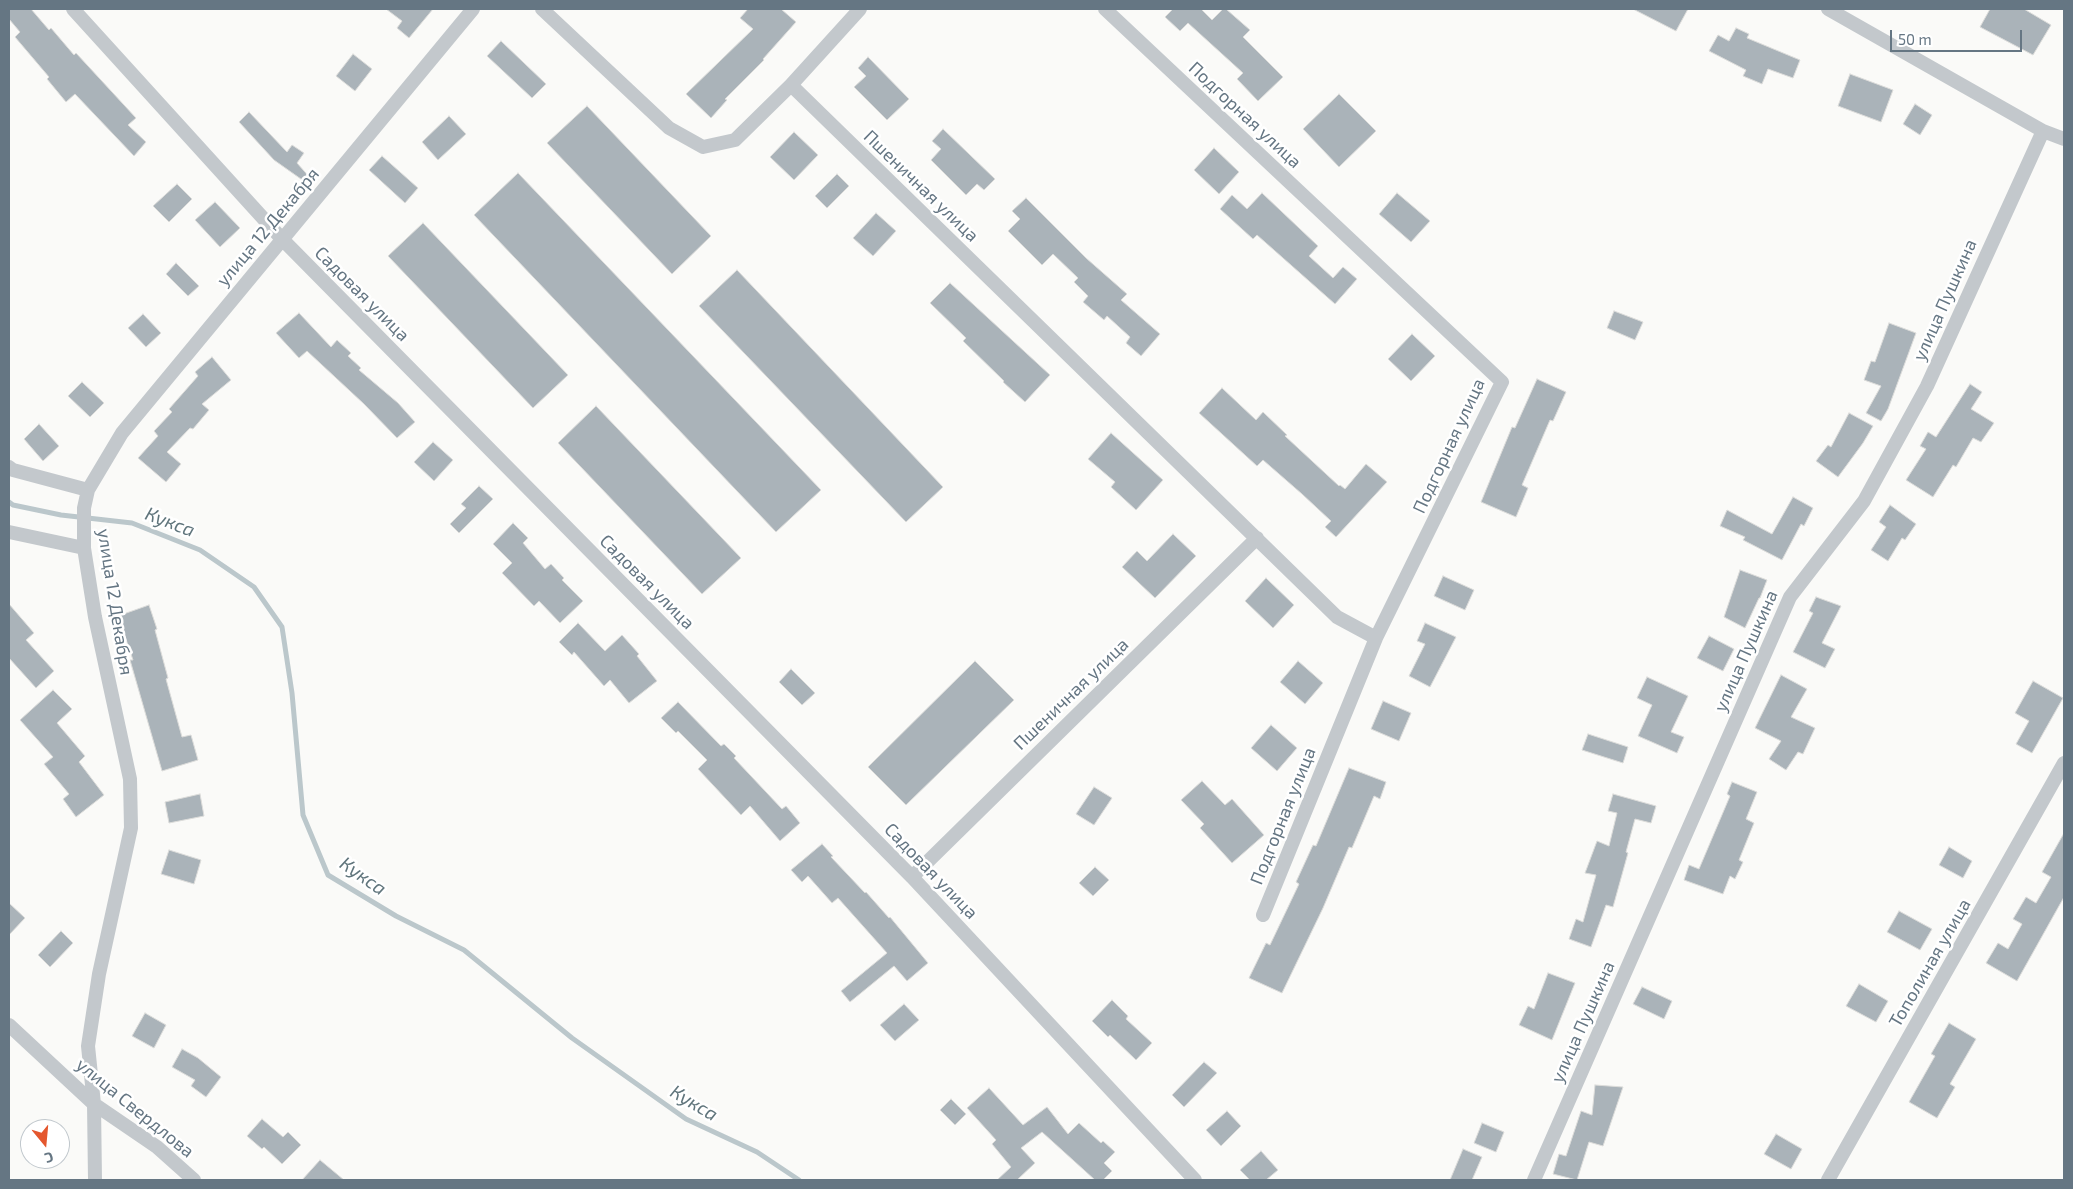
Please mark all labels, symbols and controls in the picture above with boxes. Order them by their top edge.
scale bar [1893,20,2026,52]
text: 50 m [1898,30,1932,48]
street label: Подгорная улица [1184,57,1306,173]
street label: Пшеничная улица [859,126,983,246]
street label: улица 12 Декабря [212,163,324,291]
street label: улица Пушкина [1908,236,1982,364]
street label: Садовая улица [310,242,414,346]
street label: Подгорная улица [1408,375,1490,517]
water label: Кукса [142,502,198,542]
street label: улица 12 Декабря [93,527,137,677]
street label: Садовая улица [595,530,699,634]
street label: улица Пушкина [1709,587,1783,715]
street label: Пшеничная улица [1009,634,1133,754]
street label: Подгорная улица [1246,744,1320,888]
street label: Садовая улица [880,819,982,923]
water label: Кукса [335,852,391,900]
street label: Тополиная улица [1885,895,1975,1031]
street label: улица Пушкина [1546,958,1620,1086]
street label: улица Свердлова [72,1054,198,1162]
water label: Кукса [666,1080,722,1126]
north arrow [20,1119,70,1169]
text: С [43,1149,56,1167]

